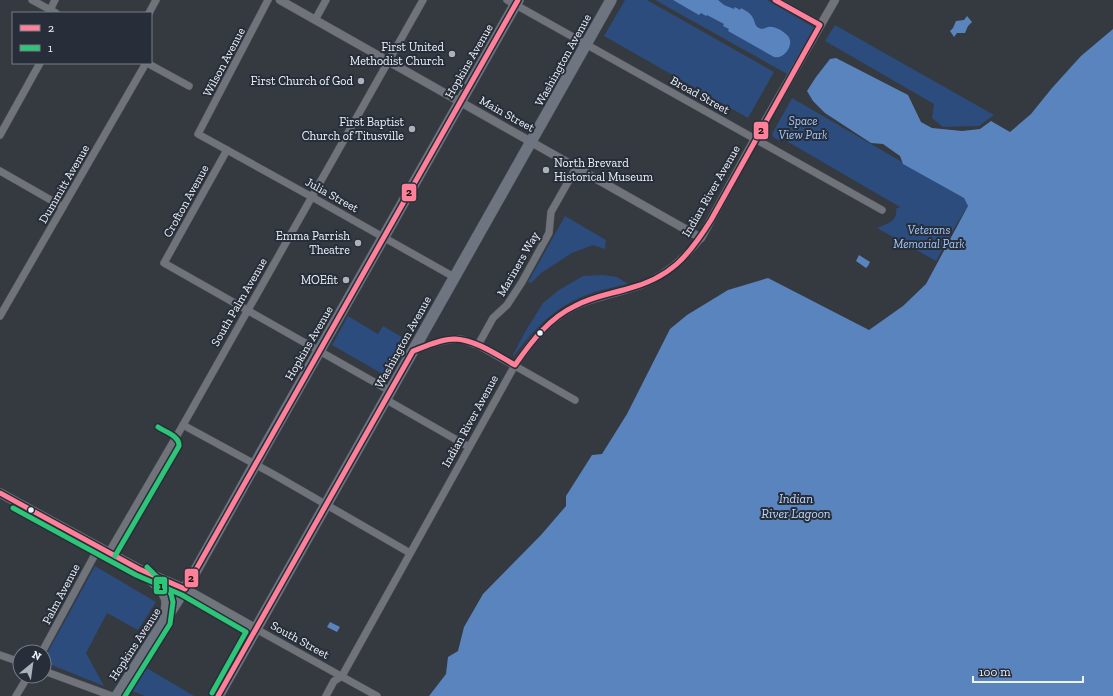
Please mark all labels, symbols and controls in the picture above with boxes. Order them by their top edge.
street label: Washington Avenue [532,11,594,108]
legend [12,12,152,64]
text: 2 [48,21,54,35]
street label: Hopkins Avenue [442,21,496,101]
street label: Wilson Avenue [200,25,248,99]
place label: First United Methodist Church [350,40,444,68]
text: 1 [48,41,53,55]
marker: First United Methodist Church [447,49,457,59]
street label: Broad Street [668,73,732,117]
place label: First Church of God [251,74,353,88]
marker: First Church of God [356,76,366,86]
street label: Main Street [477,93,537,135]
park label: Space View Park [779,114,828,142]
place label: First Baptist Church of Titusville [302,115,405,143]
line badge: 2 [753,121,769,140]
marker: First Baptist Church of Titusville [407,124,417,134]
text: 2 [758,124,764,137]
street label: Dummitt Avenue [36,142,92,226]
street label: Indian River Avenue [679,142,743,239]
place label: North Brevard Historical Museum [554,156,654,184]
street label: Crofton Avenue [160,162,212,240]
marker: North Brevard Historical Museum [541,165,551,175]
street label: Julia Street [303,175,362,216]
line badge: 2 [401,183,417,202]
text: 2 [406,186,412,199]
park label: Veterans Memorial Park [893,223,965,251]
place label: Emma Parrish Theatre [276,229,350,257]
street label: Mariners Way [494,229,543,299]
marker: Emma Parrish Theatre [353,238,363,248]
street label: South Palm Avenue [208,255,270,349]
place label: MOEfit [301,273,339,287]
marker: MOEfit [341,275,351,285]
street label: Washington Avenue [372,293,434,390]
street label: Hopkins Avenue [282,303,336,383]
unlabelled marker [535,328,545,338]
street label: Indian River Avenue [439,372,501,470]
water label: Indian River Lagoon [761,491,831,521]
unlabelled marker [26,505,36,515]
street label: Palm Avenue [39,561,83,627]
line badge: 2 [184,568,199,588]
text: 2 [188,572,194,585]
line badge: 1 [153,576,168,595]
text: 1 [159,580,164,593]
street label: Hopkins Avenue [106,605,164,683]
street label: South Street [268,618,332,662]
north arrow [12,644,52,684]
text: N [30,648,44,664]
scale bar [973,658,1083,684]
text: 100 m [979,665,1011,679]

